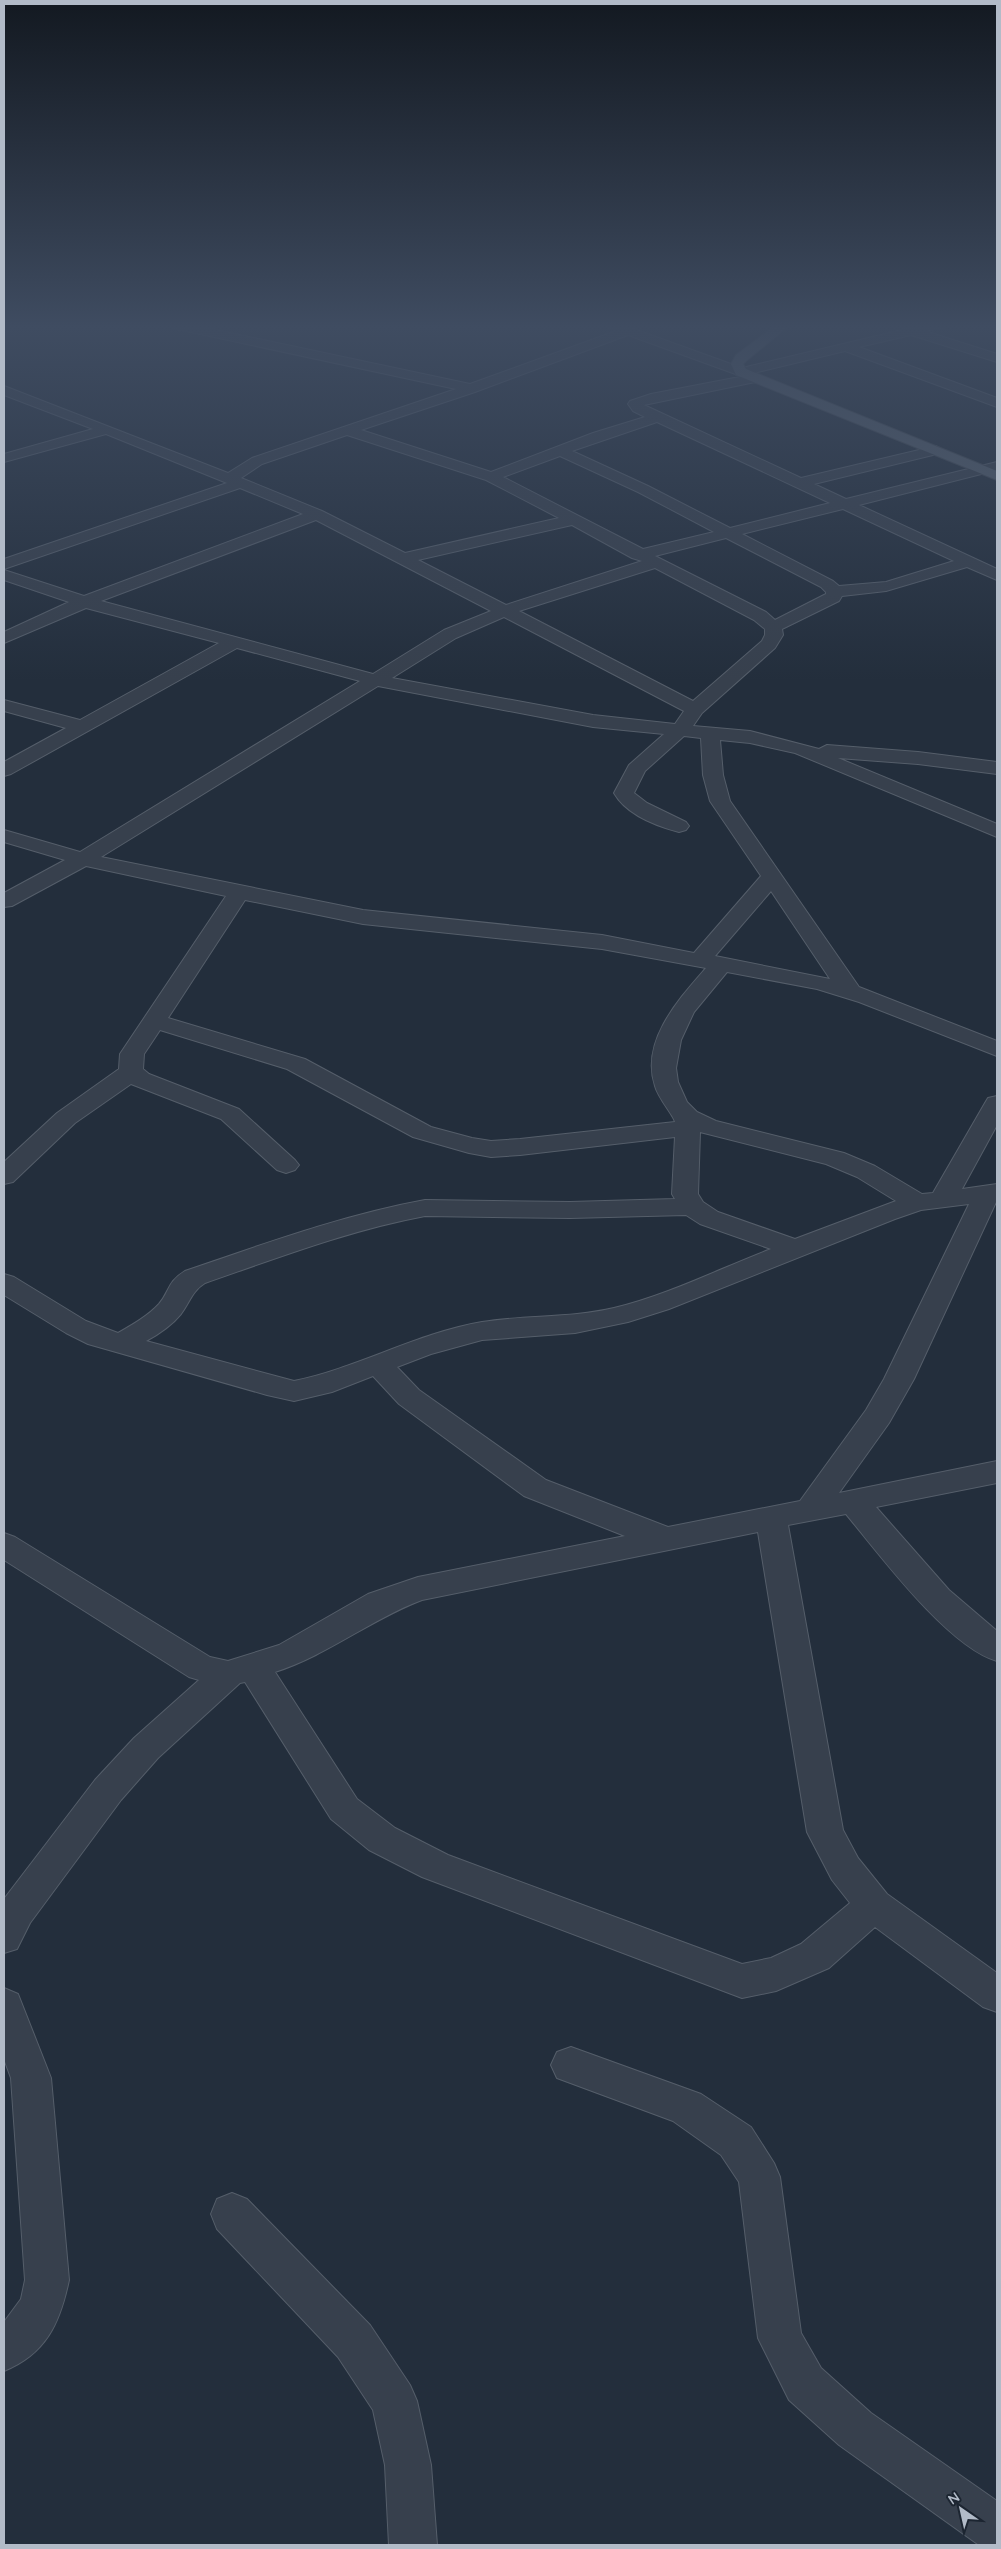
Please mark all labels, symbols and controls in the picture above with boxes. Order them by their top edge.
north arrow [936,2484,986,2534]
text: N [944,2488,963,2509]

